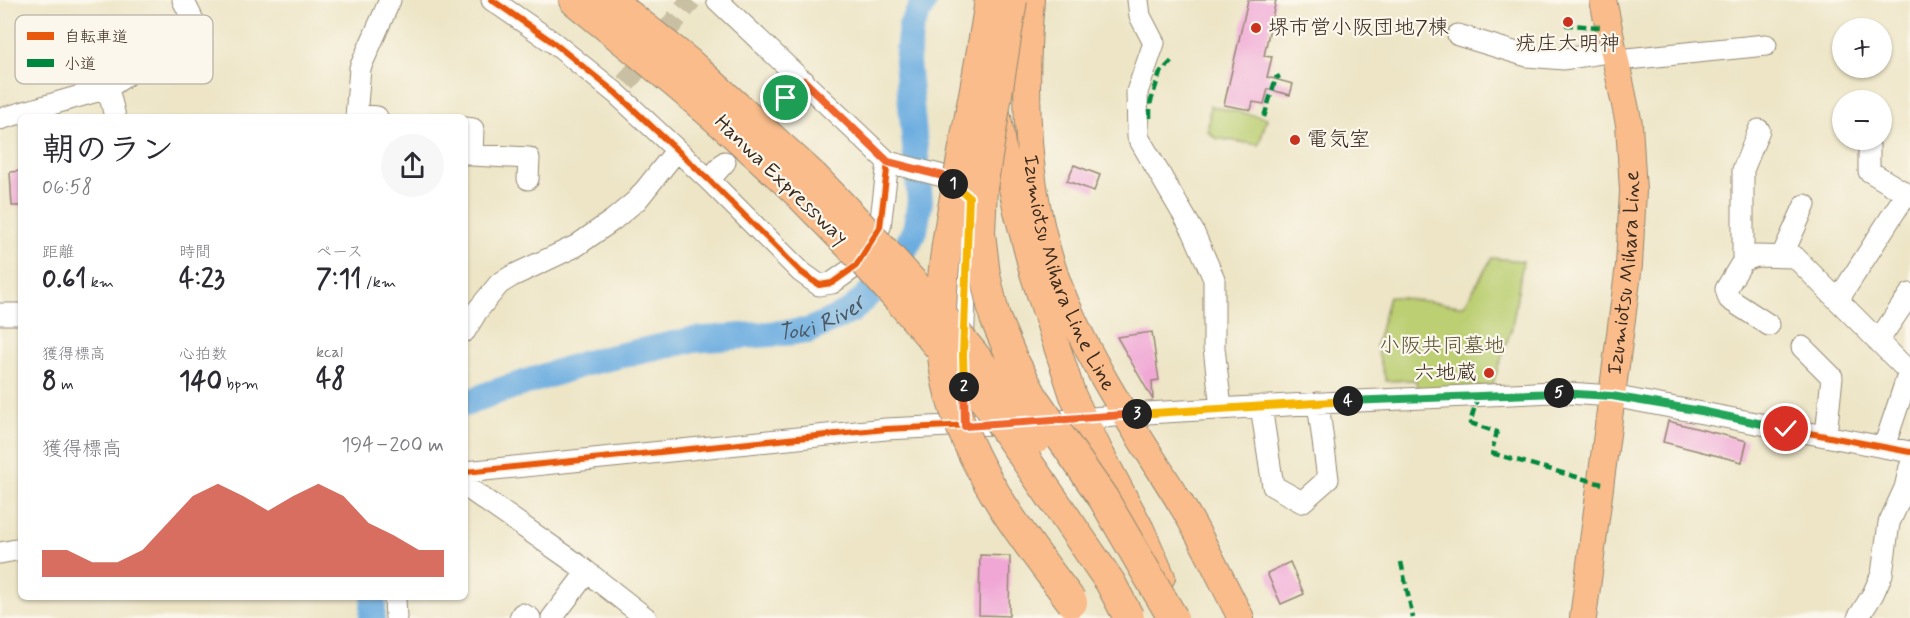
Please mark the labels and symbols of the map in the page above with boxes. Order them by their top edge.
place label: 堺市営小阪団地7棟 [1268,14,1449,42]
legend [15,15,213,84]
marker: 疣庄大明神 [1561,15,1575,29]
marker: 堺市営小阪団地7棟 [1249,21,1263,35]
text: 自転車道 [64,27,128,48]
place label: 疣庄大明神 [1516,30,1621,58]
text: 小道 [64,54,96,75]
pin [760,72,811,123]
street label: Hanwa Expressway [708,109,854,251]
place label: 電気室 [1307,126,1370,154]
marker: 電気室 [1288,133,1302,147]
street label: Izumiotsu Mihara Line Line [1016,153,1122,396]
pin: 1 [938,169,968,199]
street label: Izumiotsu Mihara Line [1601,170,1647,376]
water label: Toki River [777,288,874,347]
park label: 小阪共同墓地 [1379,332,1505,360]
place label: 六地蔵 [1414,359,1477,387]
marker: 六地蔵 [1482,366,1496,380]
pin: 2 [949,372,979,402]
pin: 5 [1544,378,1574,408]
pin: 4 [1333,386,1363,416]
pin: 3 [1122,399,1152,429]
pin [1760,403,1811,454]

